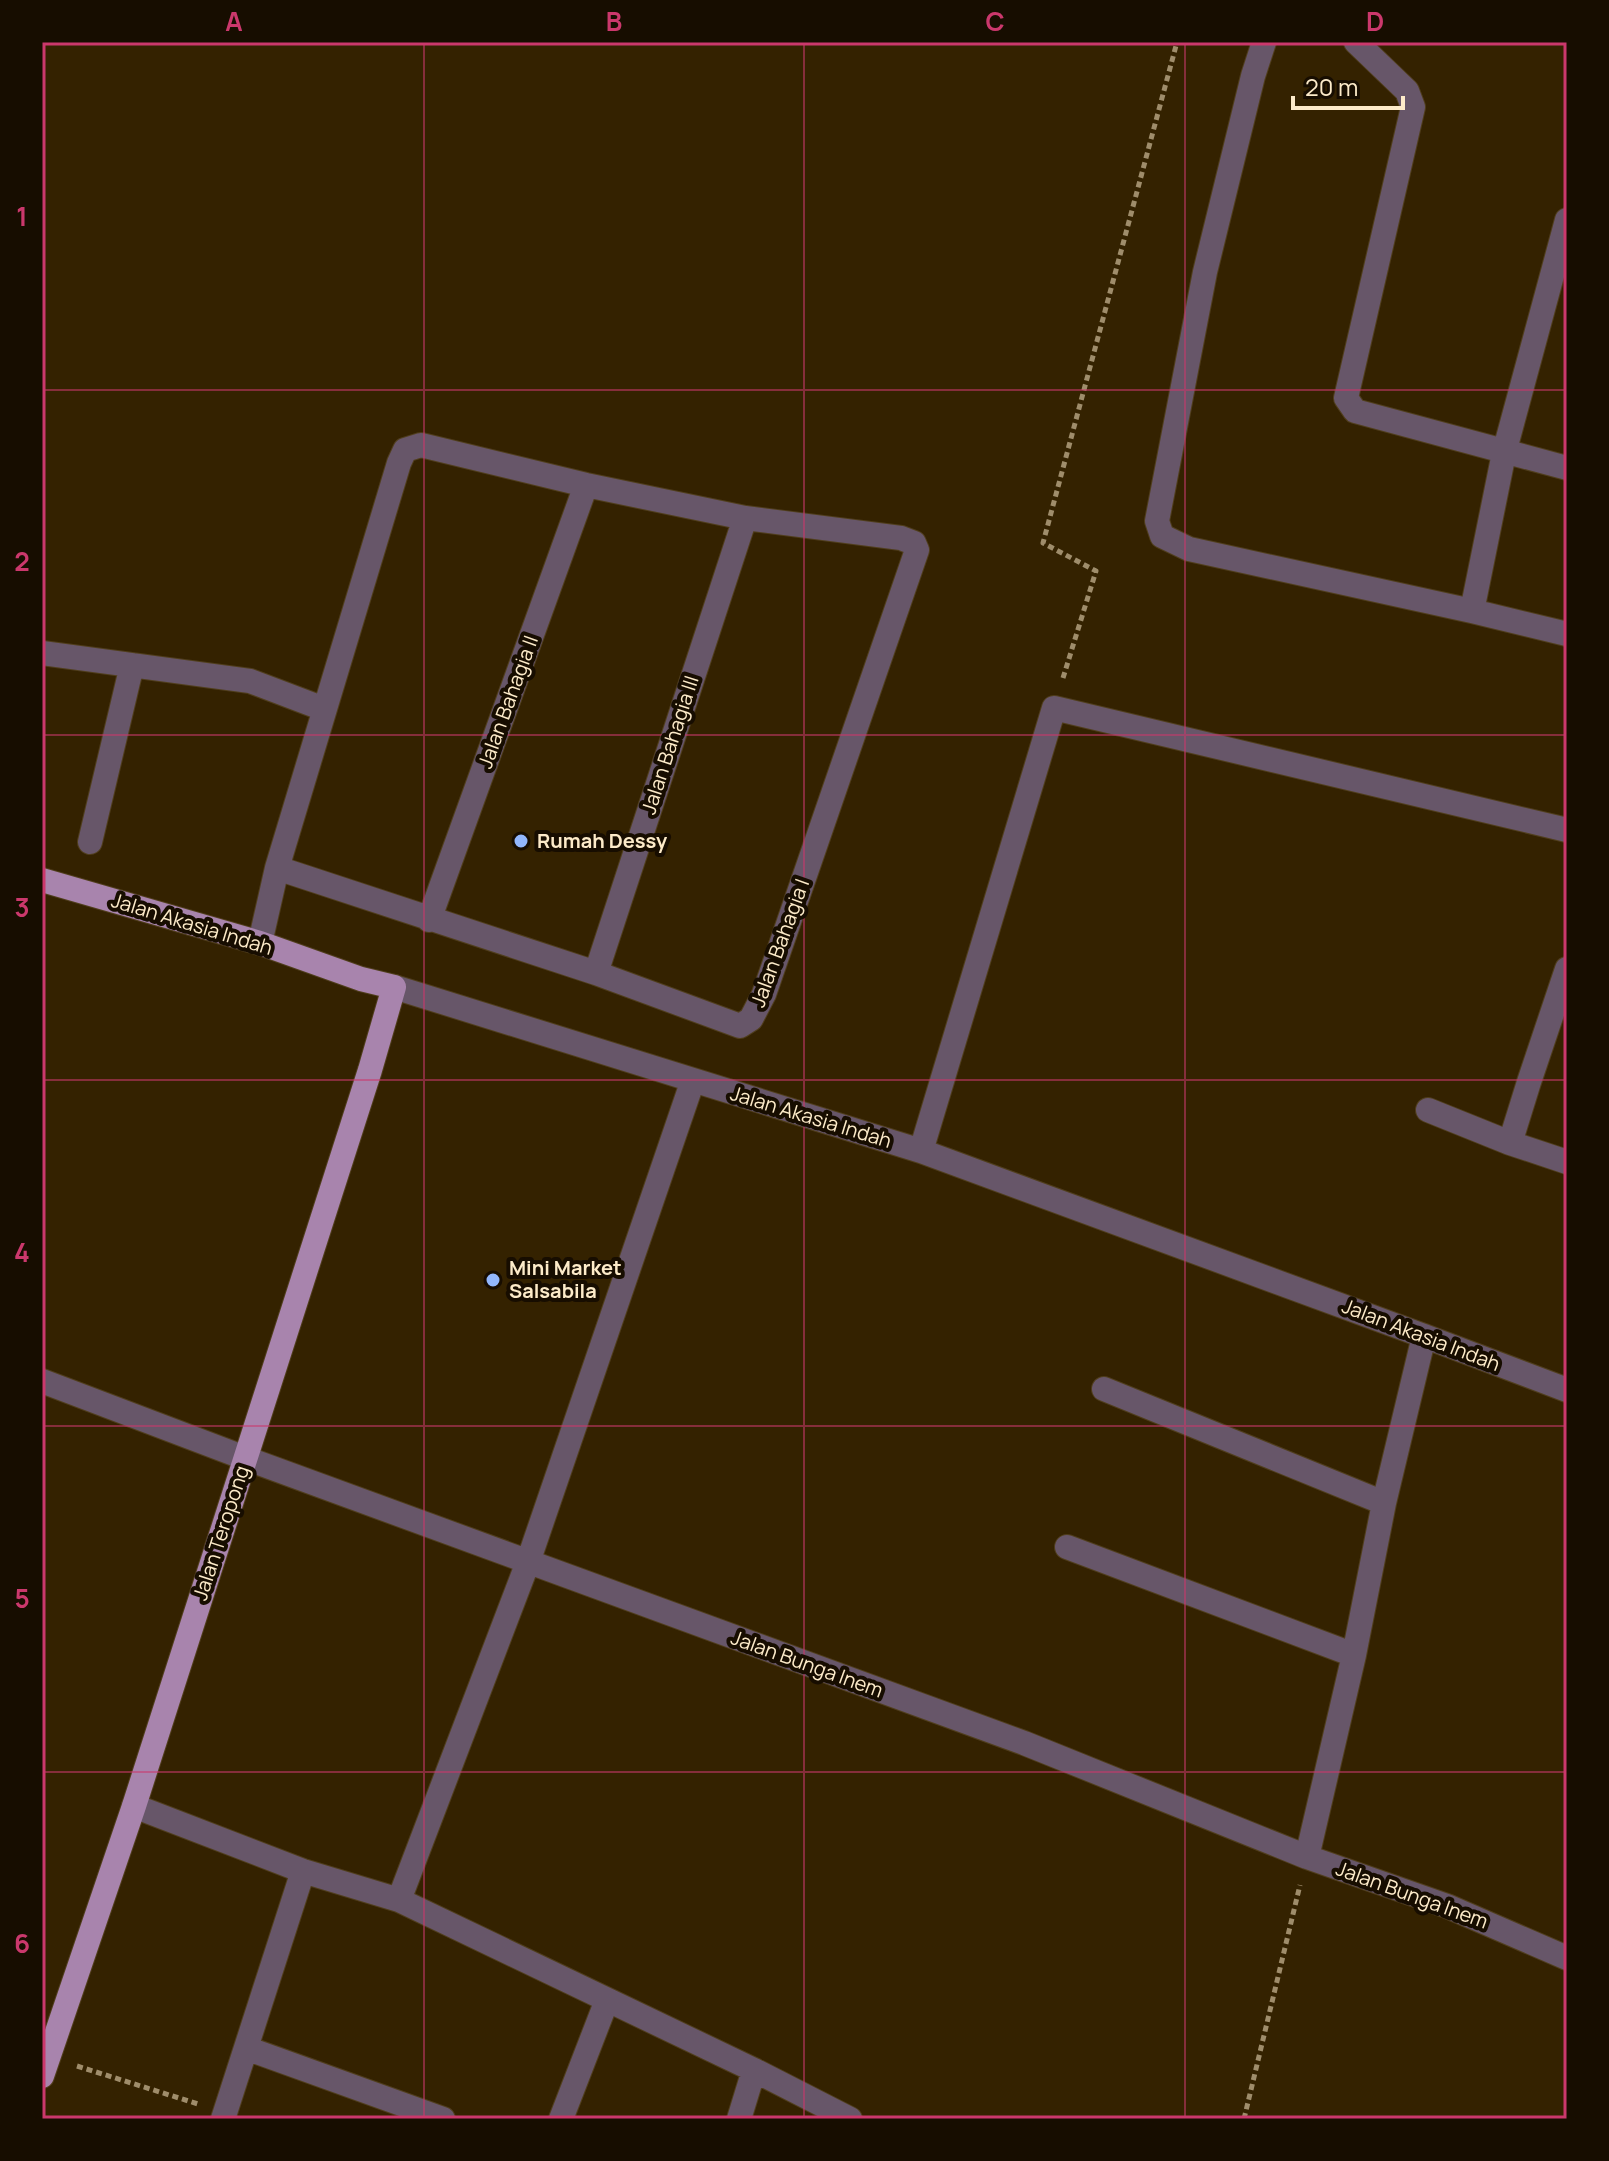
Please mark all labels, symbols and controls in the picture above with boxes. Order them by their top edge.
text: A [225,3,243,39]
text: B [606,3,622,39]
text: C [985,3,1005,39]
text: D [1366,3,1384,39]
scale bar [1293,60,1403,110]
text: 20 m [1305,70,1358,103]
text: 1 [16,198,28,234]
text: 2 [14,543,30,579]
street label: Jalan Bahagia II [471,632,544,772]
street label: Jalan Bahagia III [634,672,705,818]
place label: Rumah Dessy [537,827,668,854]
marker: Rumah Dessy [512,832,530,850]
street label: Jalan Bahagia I [744,875,815,1011]
street label: Jalan Akasia Indah [108,886,276,961]
text: 3 [14,889,30,925]
street label: Jalan Akasia Indah [727,1079,895,1154]
text: 4 [14,1234,30,1270]
place label: Mini Market Salsabila [509,1254,622,1304]
marker: Mini Market Salsabila [484,1271,502,1289]
street label: Jalan Akasia Indah [1338,1292,1504,1377]
street label: Jalan Teropong [186,1462,255,1604]
text: 5 [14,1580,30,1616]
street label: Jalan Bunga Inem [727,1624,887,1704]
street label: Jalan Bunga Inem [1332,1855,1492,1935]
text: 6 [14,1925,30,1961]

